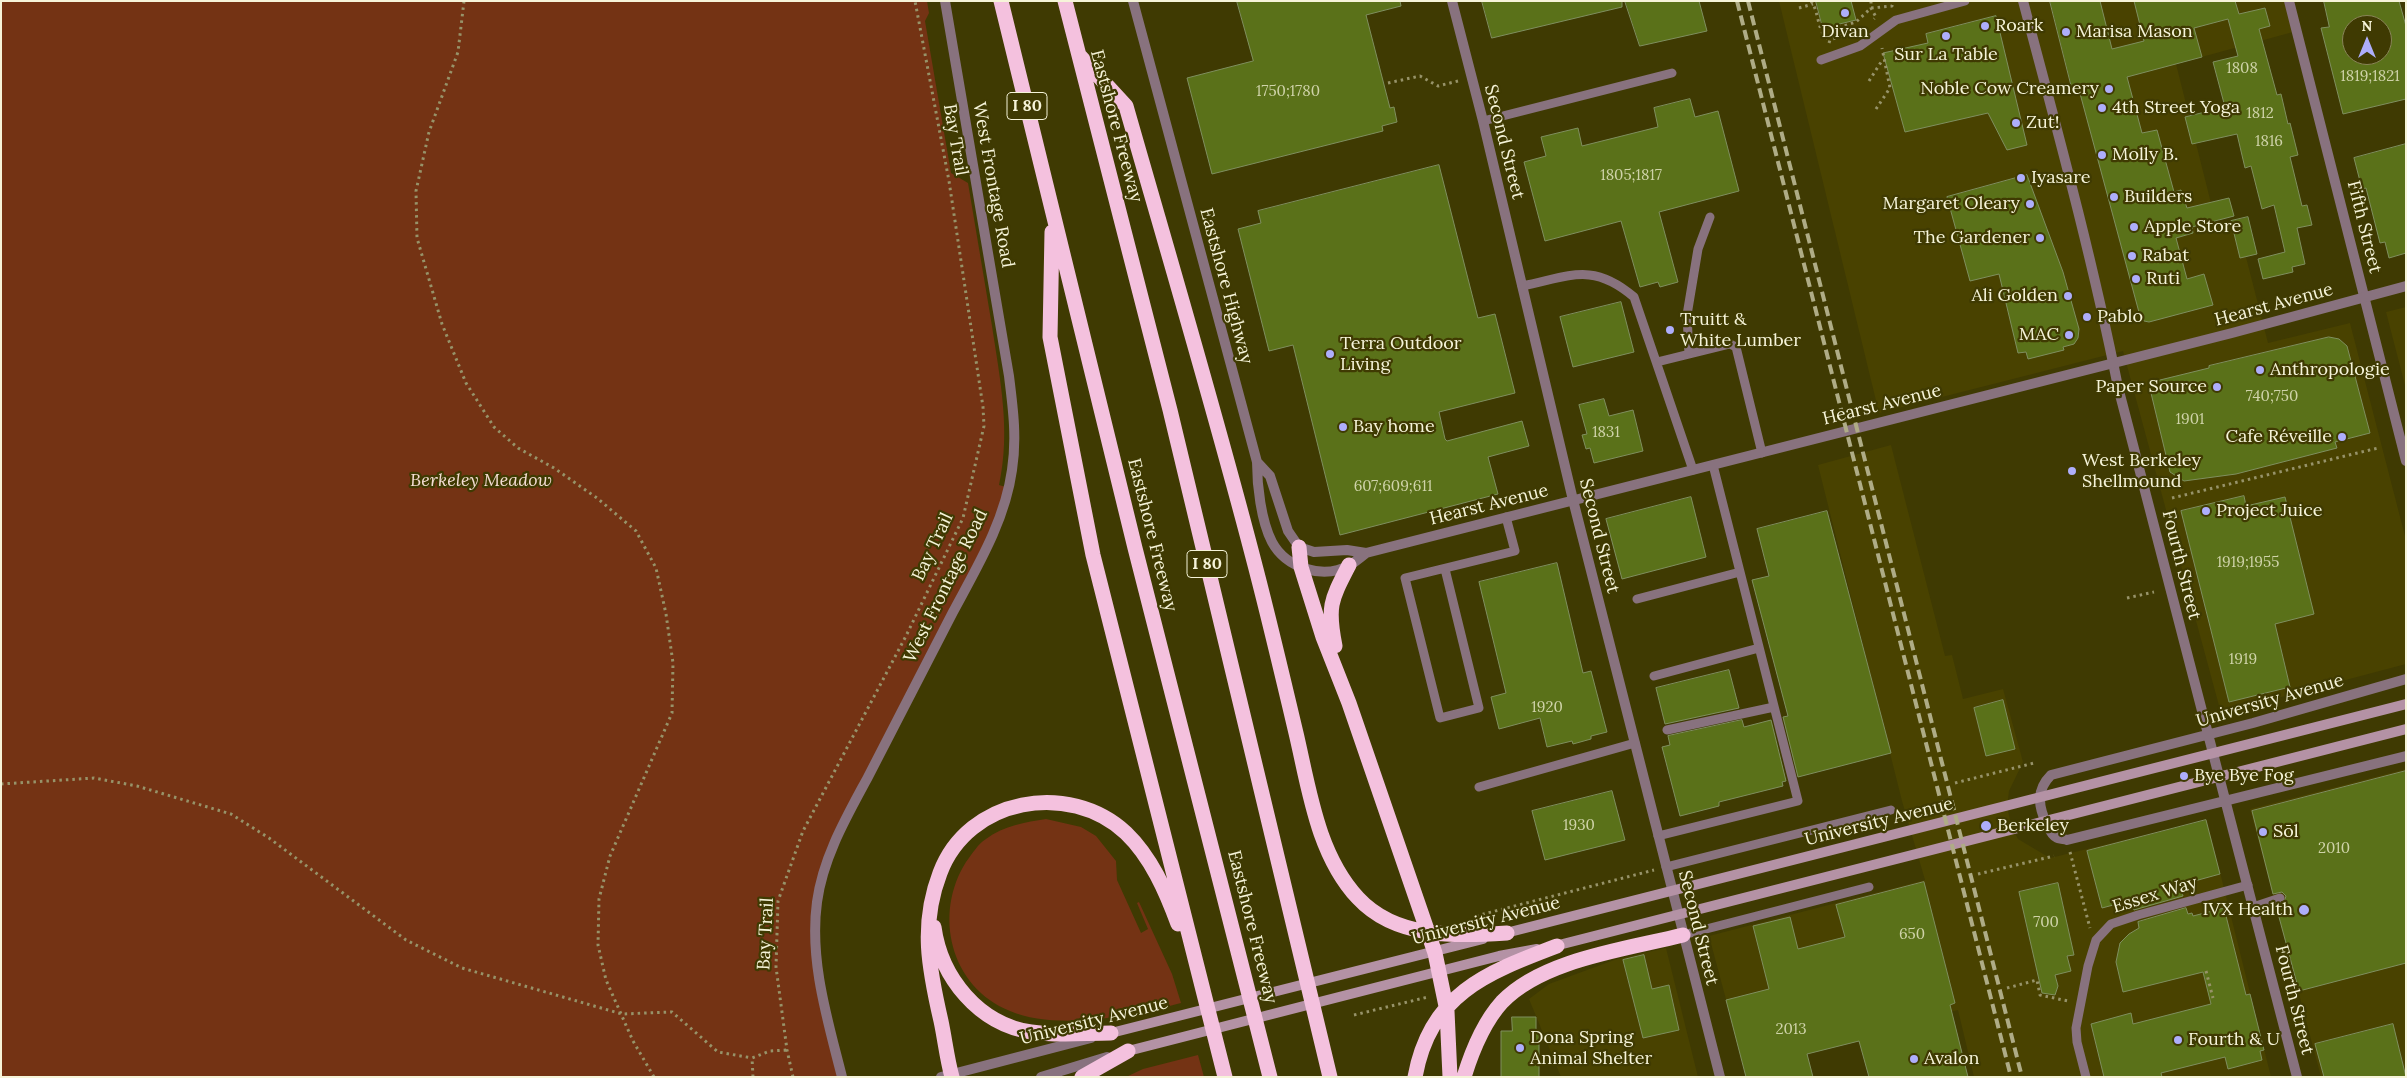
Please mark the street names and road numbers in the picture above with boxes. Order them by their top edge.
street label: Eastshore Freeway [1085,47,1147,205]
street label: Second Street [1479,82,1529,202]
road number: I 80 [1007,92,1047,120]
street label: West Frontage Road [968,100,1018,270]
street label: Bay Trail [938,102,972,178]
street label: Fifth Street [2342,178,2386,276]
street label: Eastshore Highway [1195,206,1257,366]
street label: Hearst Avenue [2212,279,2336,331]
street label: Hearst Avenue [1820,380,1944,430]
street label: Eastshore Freeway [1123,456,1181,614]
street label: Second Street [1574,476,1624,596]
street label: Hearst Avenue [1427,480,1551,530]
street label: West Frontage Road [899,506,993,666]
street label: Fourth Street [2157,508,2205,622]
street label: Bay Trail [908,509,958,585]
road number: I 80 [1187,550,1227,578]
street label: University Avenue [2194,670,2346,732]
street label: University Avenue [1803,793,1955,851]
street label: Eastshore Freeway [1223,848,1281,1006]
street label: Second Street [1673,868,1723,988]
street label: Essex Way [2110,872,2200,918]
street label: University Avenue [1410,892,1562,950]
street label: Bay Trail [753,897,779,971]
street label: Fourth Street [2270,943,2318,1057]
street label: University Avenue [1018,992,1170,1050]

